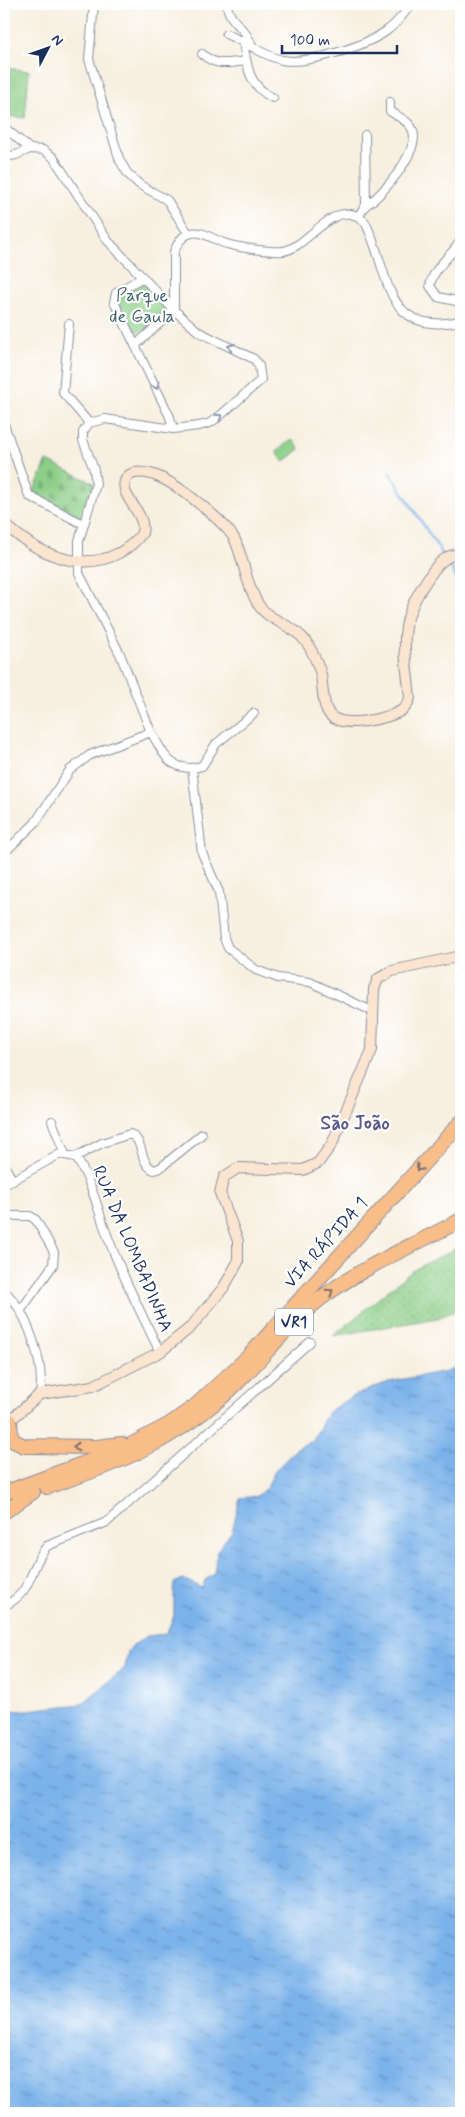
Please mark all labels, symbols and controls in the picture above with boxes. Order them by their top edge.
north arrow [22,22,72,72]
scale bar [282,22,398,54]
text: N [47,31,67,50]
text: 100 m [290,31,330,51]
park label: Parque de Gaula [109,284,175,329]
one-way arrow [227,343,236,353]
one-way arrow [149,381,160,390]
one-way arrow [213,414,223,423]
district label: São João [320,1111,390,1136]
street label: RUA DA LOMBADINHA [86,1162,178,1336]
one-way arrow [416,1163,425,1172]
street label: VIA RÁPIDA 1 [279,1192,373,1294]
one-way arrow [324,1289,333,1298]
road number: VR1 [275,1308,313,1335]
one-way arrow [72,1442,80,1452]

